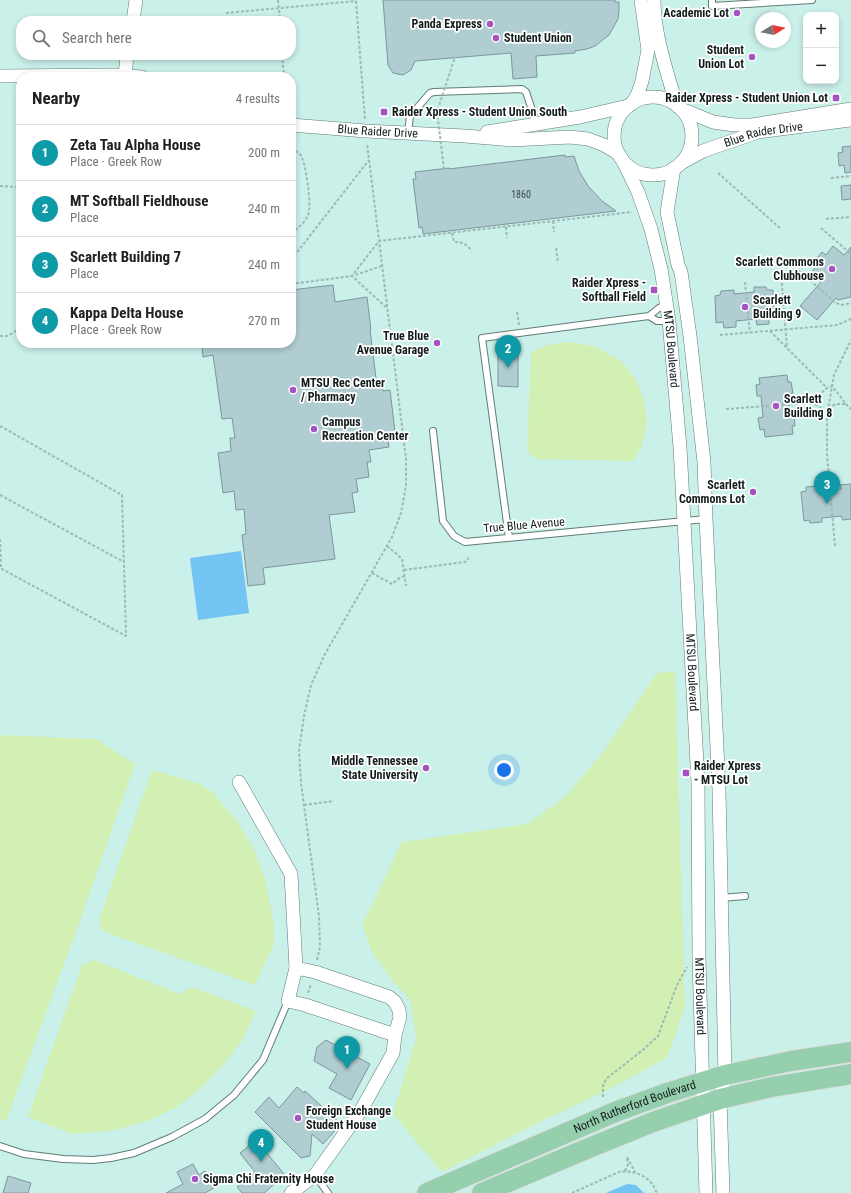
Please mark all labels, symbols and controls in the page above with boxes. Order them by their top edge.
place label: Academic Lot [663,6,729,20]
marker: Academic Lot [732,8,742,18]
north arrow [755,12,791,48]
map controls [803,12,839,84]
button: + [803,12,839,48]
search box [16,16,296,60]
place label: Panda Express [412,17,483,31]
marker: Panda Express [485,19,495,29]
icon: search [30,27,52,49]
text: Search here [62,29,132,47]
place label: Student Union [504,31,572,45]
marker: Student Union [491,33,501,43]
place label: Student Union Lot [698,43,744,71]
button: − [803,48,839,84]
marker: Student Union Lot [747,52,757,62]
text: Nearby [32,88,80,108]
text: 4 results [236,91,280,106]
place label: Raider Xpress - Student Union Lot [665,91,828,105]
marker: Raider Xpress - Student Union Lot [831,93,841,103]
place label: Raider Xpress - Student Union South [392,105,567,119]
marker: Raider Xpress - Student Union South [379,107,389,117]
street label: Blue Raider Drive [722,119,804,150]
street label: Blue Raider Drive [337,122,419,141]
text: Zeta Tau Alpha House [70,136,201,154]
text: 1 [42,145,48,160]
text: 200 m [248,145,280,160]
text: Place · Greek Row [70,154,162,169]
house number: 1860 [511,189,531,200]
text: MT Softball Fieldhouse [70,192,208,210]
text: 2 [42,201,48,216]
text: 240 m [248,201,280,216]
text: Place [70,210,99,225]
text: Scarlett Building 7 [70,248,181,266]
place label: Scarlett Commons Clubhouse [736,255,825,283]
text: 3 [42,257,48,272]
text: 240 m [248,257,280,272]
marker: Scarlett Commons Clubhouse [827,264,837,274]
text: Place [70,266,99,281]
place label: Raider Xpress - Softball Field [572,276,646,304]
marker: Raider Xpress - Softball Field [649,285,659,295]
place label: Scarlett Building 9 [753,293,801,321]
marker: Scarlett Building 9 [740,302,750,312]
text: Kappa Delta House [70,304,183,322]
street label: MTSU Boulevard [660,309,682,389]
text: 4 [42,313,48,328]
text: 270 m [248,313,280,328]
text: Place · Greek Row [70,322,162,337]
place label: True Blue Avenue Garage [357,329,429,357]
pin: 2 [495,335,521,368]
marker: True Blue Avenue Garage [432,338,442,348]
place label: MTSU Rec Center / Pharmacy [301,376,385,404]
marker: MTSU Rec Center / Pharmacy [288,385,298,395]
place label: Scarlett Building 8 [784,392,832,420]
marker: Scarlett Building 8 [771,401,781,411]
place label: Campus Recreation Center [322,415,408,443]
marker: Campus Recreation Center [309,424,319,434]
pin: 3 [814,471,840,504]
place label: Scarlett Commons Lot [679,478,745,506]
marker: Scarlett Commons Lot [748,487,758,497]
street label: True Blue Avenue [483,514,566,536]
street label: MTSU Boulevard [683,633,701,712]
place label: Middle Tennessee State University [331,754,419,782]
place label: Raider Xpress - MTSU Lot [694,759,761,787]
your location [494,760,514,780]
marker: Middle Tennessee State University [421,763,431,773]
marker: Raider Xpress - MTSU Lot [681,768,691,778]
street label: MTSU Boulevard [692,957,708,1035]
pin: 1 [334,1036,360,1069]
street label: North Rutherford Boulevard [571,1077,698,1136]
place label: Foreign Exchange Student House [306,1104,391,1132]
marker: Foreign Exchange Student House [293,1113,303,1123]
pin: 4 [248,1129,274,1162]
place label: Sigma Chi Fraternity House [203,1172,334,1186]
marker: Sigma Chi Fraternity House [190,1174,200,1184]

